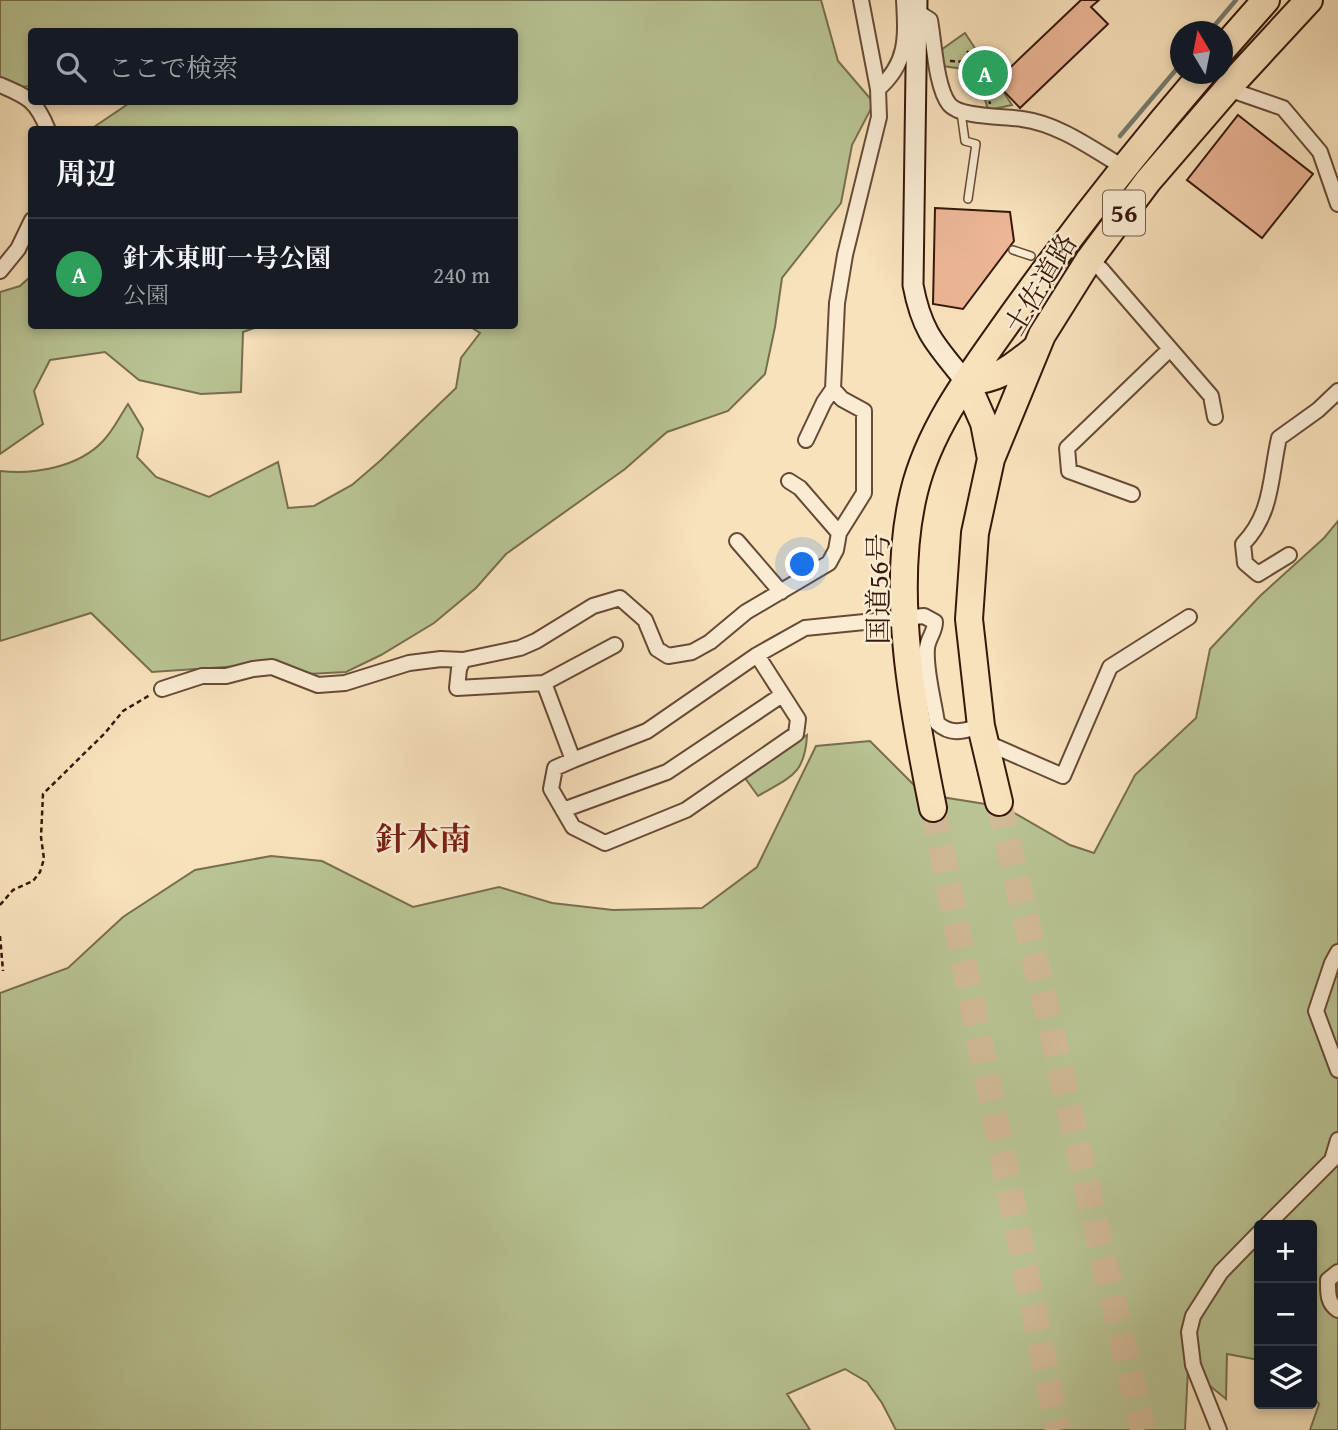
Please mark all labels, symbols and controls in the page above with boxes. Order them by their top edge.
north arrow [1170,21,1233,84]
search box [28,28,518,105]
pin: A [962,47,1008,99]
icon: search [52,48,90,86]
text: ここで検索 [108,48,238,87]
text: 周辺 [56,151,116,195]
road number: 56 [1103,190,1145,235]
street label: 土佐道路 [993,225,1086,342]
text: 針木東町一号公園 [123,238,331,277]
text: A [72,258,86,291]
text: 240 m [433,258,490,291]
text: 公園 [123,278,169,311]
street label: 国道56号 [857,534,898,644]
your location [785,547,819,581]
district label: 針木南 [375,815,471,862]
map controls [1254,1220,1317,1409]
button: + [1254,1220,1317,1283]
button: − [1254,1283,1317,1346]
button: layers [1254,1346,1317,1409]

